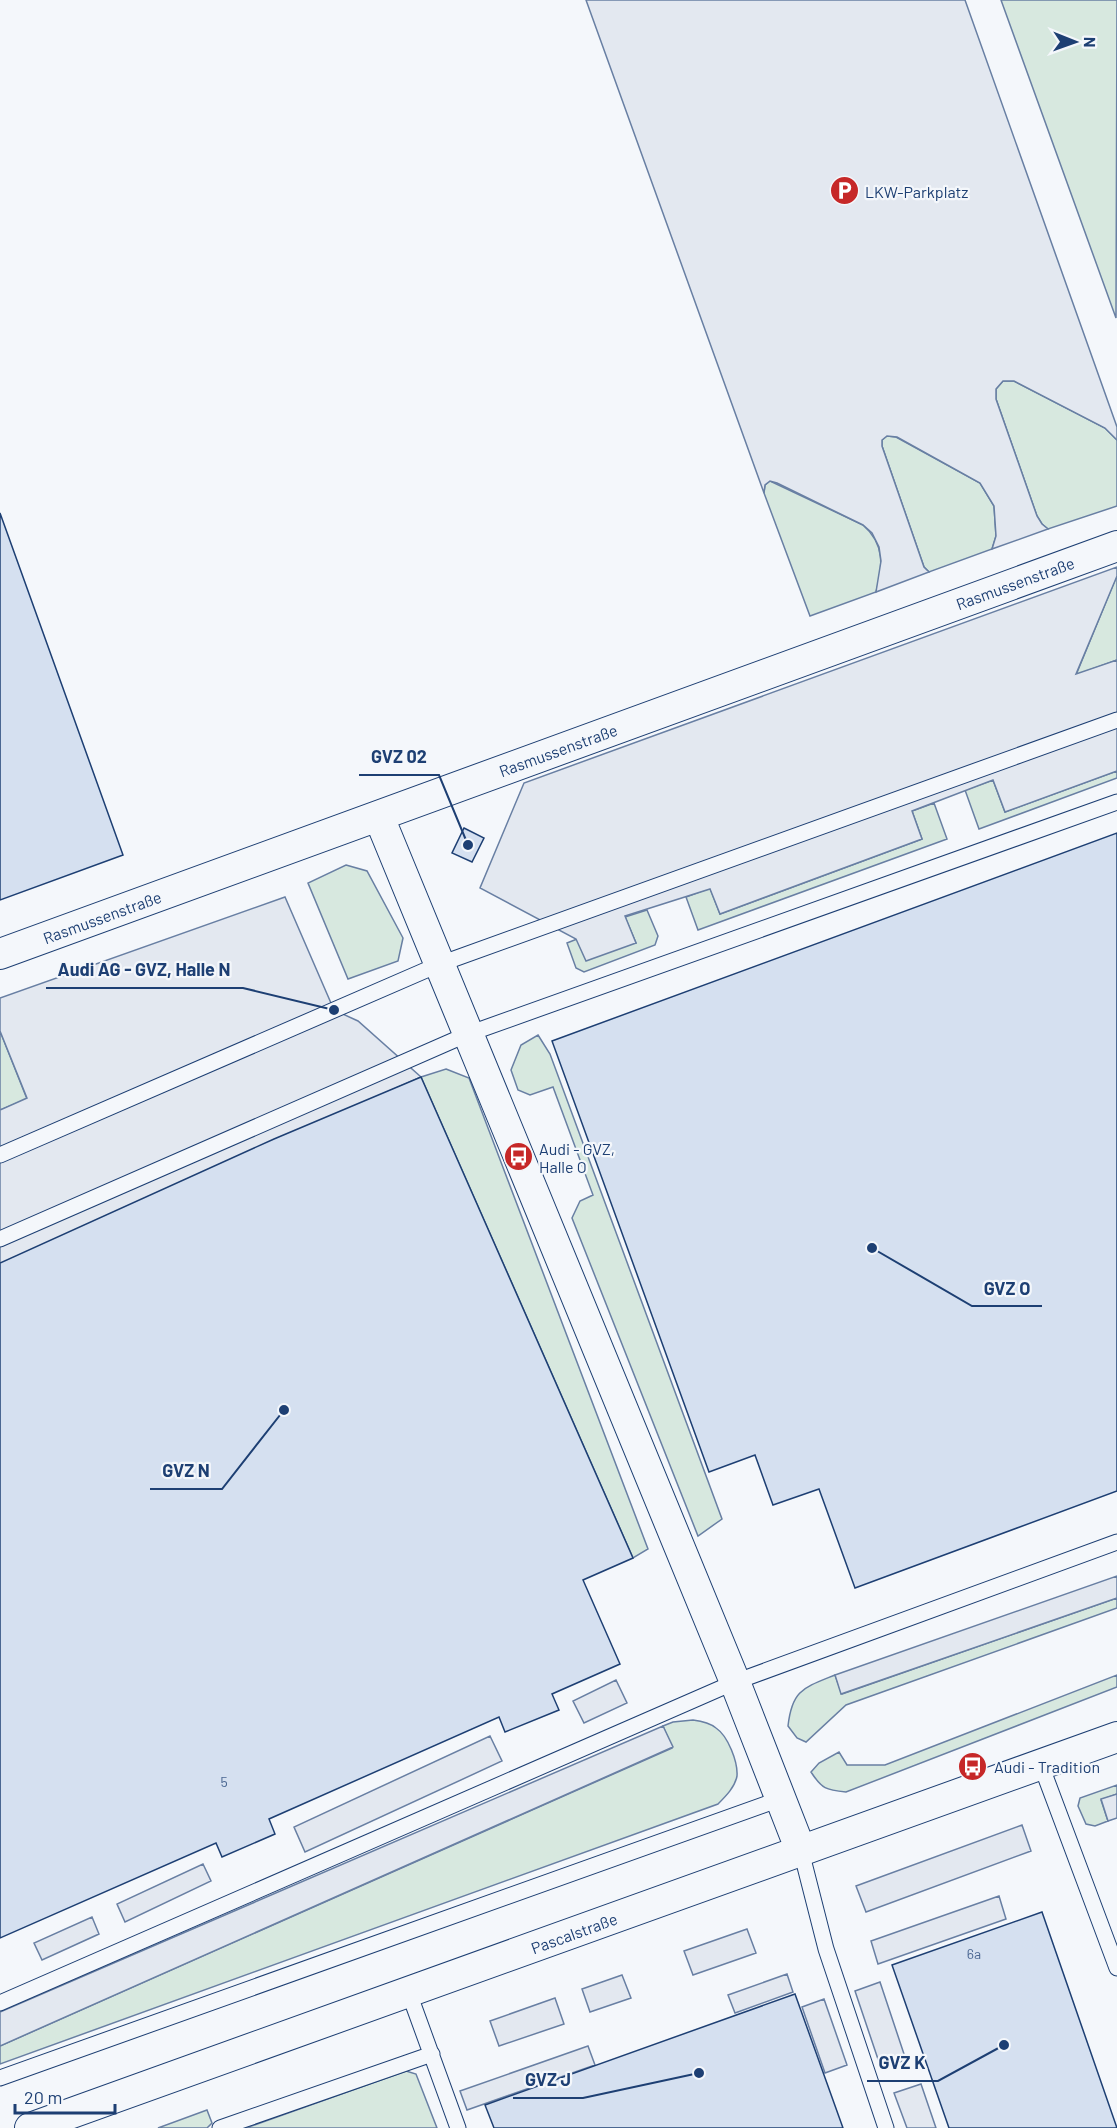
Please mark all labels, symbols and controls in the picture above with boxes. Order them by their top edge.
north arrow [1045,12,1105,72]
text: N [1081,37,1100,48]
parking icon: LKW-Parkplatz [828,175,860,207]
place label: LKW-Parkplatz [865,182,968,201]
street label: Rasmussenstraße [953,553,1077,613]
street label: Rasmussenstraße [496,720,620,780]
callout: GVZ 02 [359,739,439,775]
text: GVZ 02 [371,745,427,767]
street label: Rasmussenstraße [40,887,164,947]
callout: Audi AG - GVZ, Halle N [46,952,243,988]
text: Audi AG - GVZ, Halle N [58,958,230,980]
place label: Audi - GVZ, Halle O [539,1139,615,1176]
bus stop icon: Audi - GVZ, Halle O [502,1141,534,1173]
callout: GVZ O [972,1270,1042,1306]
text: GVZ O [984,1277,1030,1299]
callout: GVZ N [150,1453,222,1489]
text: GVZ N [162,1459,210,1481]
bus stop icon: Audi - Tradition [957,1750,989,1782]
place label: Audi - Tradition [994,1757,1100,1776]
house number: 5 [220,1773,228,1790]
street label: Pascalstraße [528,1909,620,1957]
house number: 6a [967,1945,981,1962]
callout: GVZ K [867,2045,938,2081]
text: GVZ K [879,2051,925,2073]
callout: GVZ J [513,2062,583,2098]
text: GVZ J [525,2068,571,2090]
scale bar [15,2077,116,2115]
text: 20 m [24,2086,62,2108]

